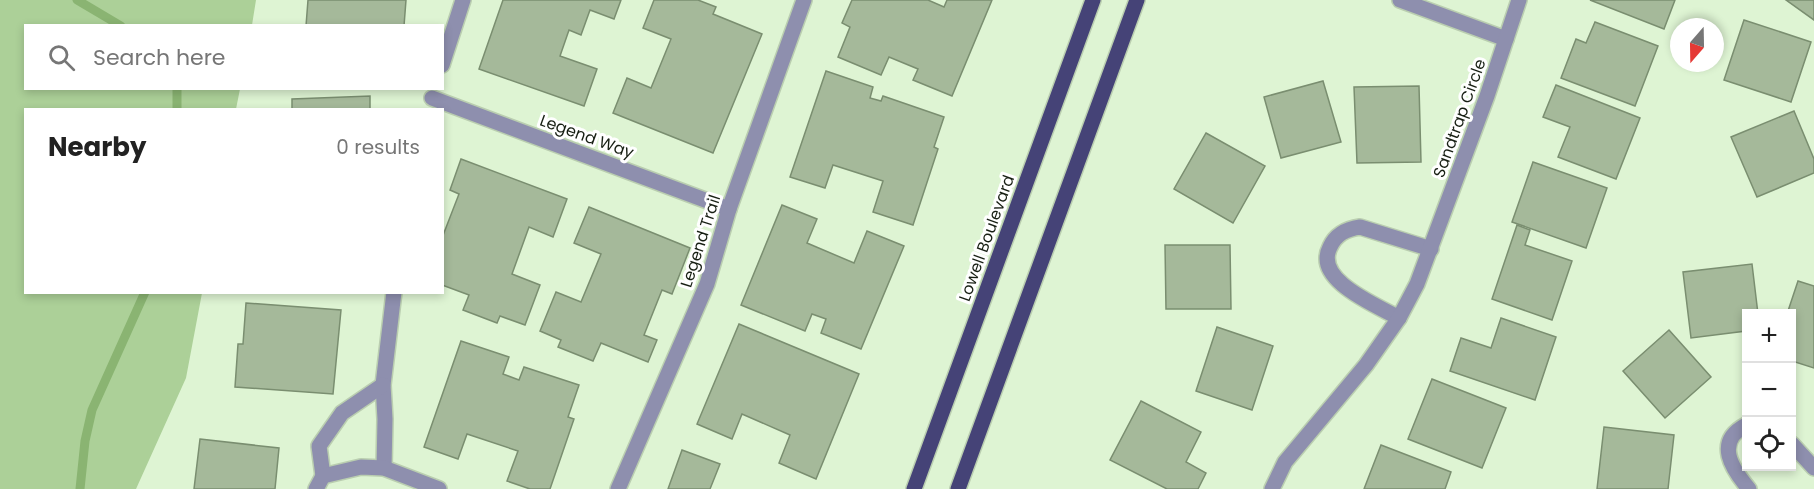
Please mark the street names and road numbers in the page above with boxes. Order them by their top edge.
street label: Sandtrap Circle [1427,56,1492,181]
street label: Legend Way [537,109,637,164]
street label: Lowell Boulevard [953,172,1020,305]
street label: Legend Trail [675,192,726,290]

